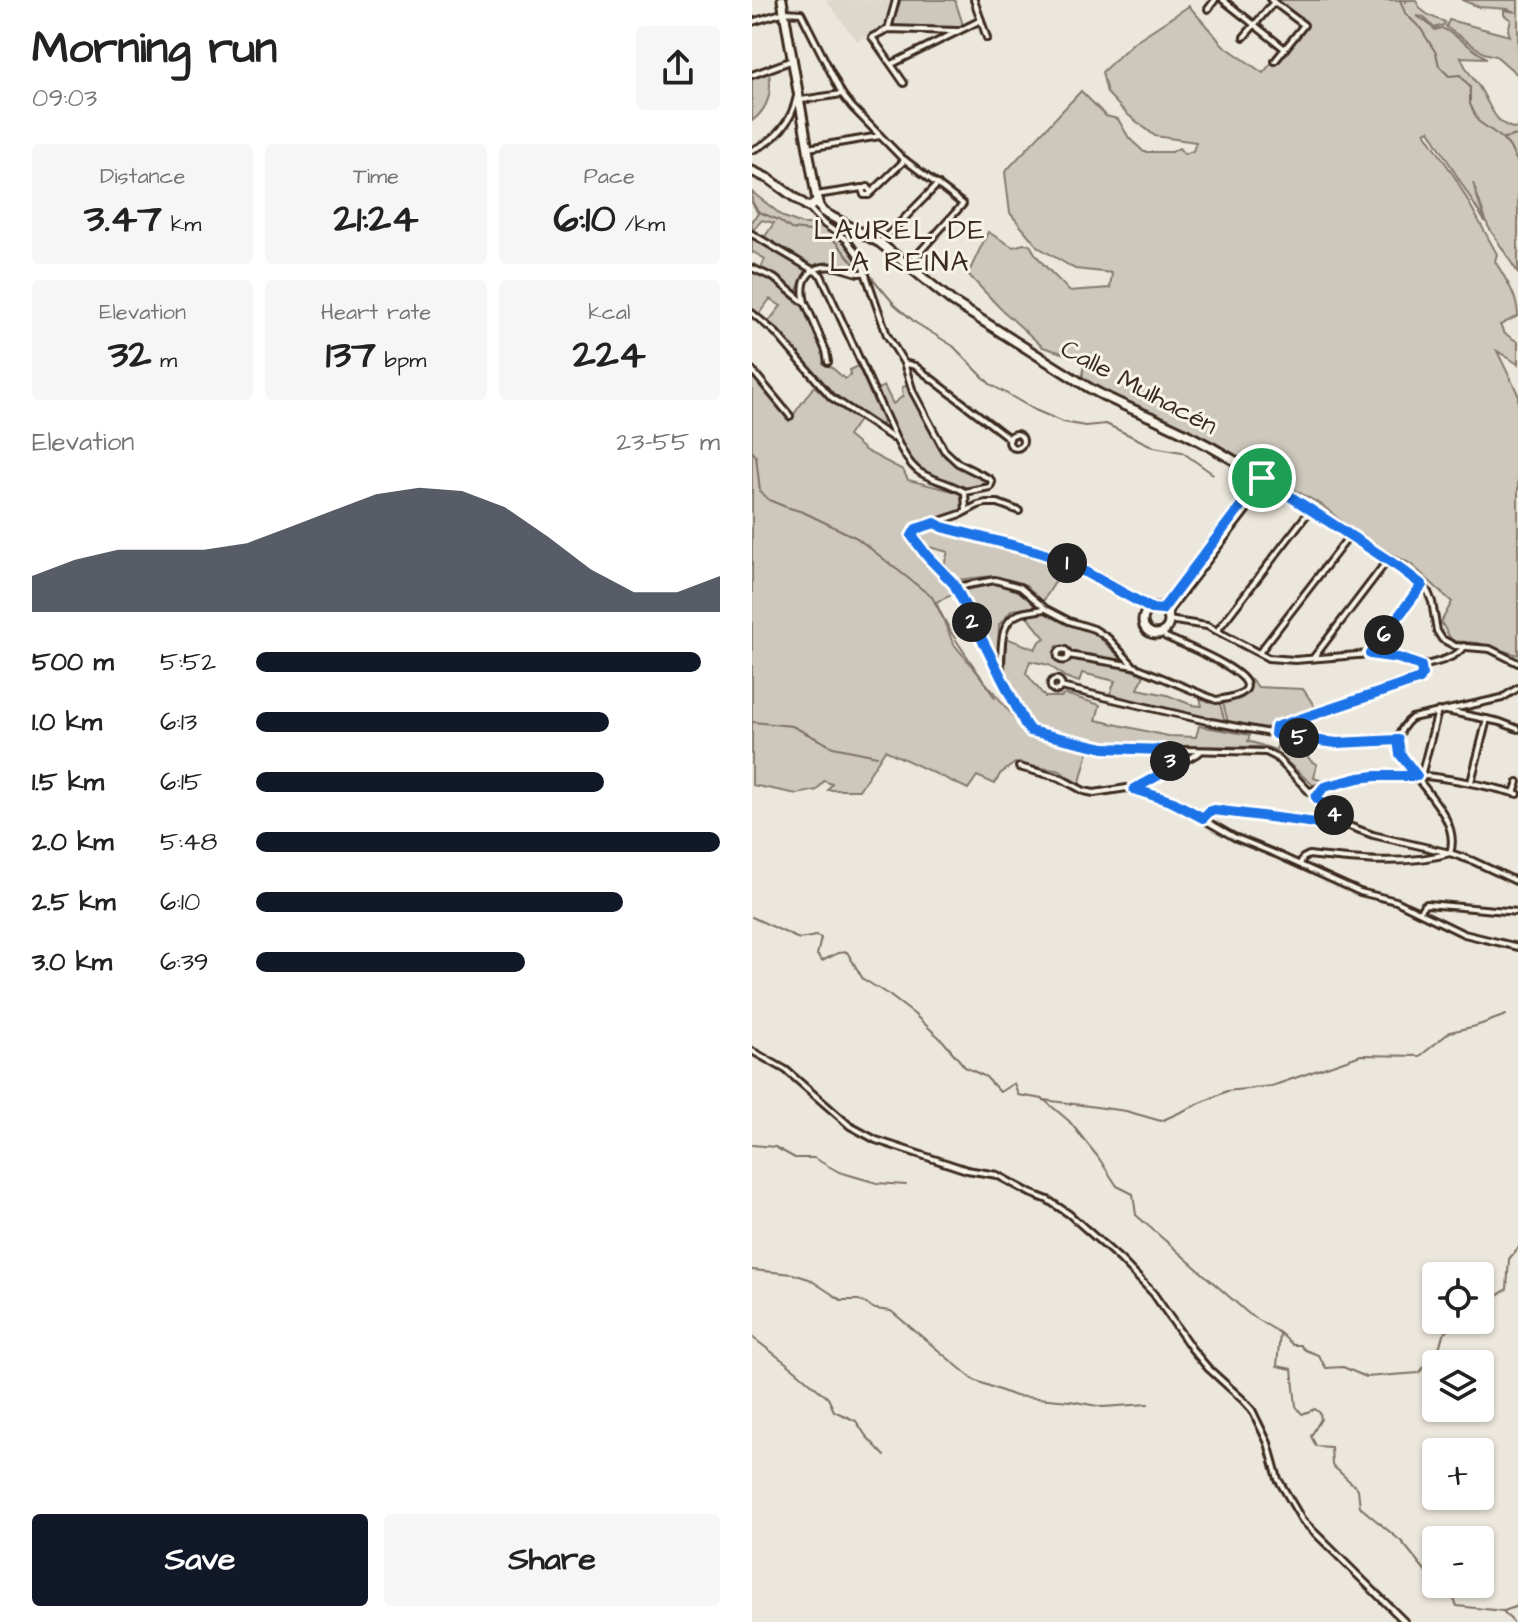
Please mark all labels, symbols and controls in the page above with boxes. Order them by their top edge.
text: Morning run [32,19,277,80]
button: share [636,26,720,110]
text: 09:03 [32,80,97,116]
text: Distance [100,161,185,192]
text: Time [353,161,399,192]
text: Pace [584,161,635,192]
text: 3.47 [84,192,162,247]
text: 21:24 [334,192,418,247]
text: 6:10 [554,192,616,247]
text: km [162,209,201,240]
text: /km [616,209,665,240]
district label: LAUREL DE LA REINA [814,211,986,282]
text: Elevation [99,297,186,328]
text: Heart rate [321,297,431,328]
text: kcal [588,297,630,328]
text: 32 [108,328,151,383]
text: 137 [326,328,376,383]
text: 224 [573,328,646,383]
street label: Calle Mulhacén [1054,331,1224,443]
text: m [151,345,177,376]
text: bpm [376,345,426,376]
text: Elevation [32,424,134,460]
text: 23–55 m [616,424,720,460]
pin [1228,444,1296,512]
icon: arrive [1240,456,1284,500]
pin: 1 [1047,543,1087,583]
text: 1 [1066,547,1068,578]
pin: 2 [952,602,992,642]
text: 2 [966,606,978,637]
pin: 6 [1364,615,1404,655]
text: 6 [1377,619,1391,650]
text: 500 m [32,644,114,680]
text: 5:52 [160,644,216,680]
text: 1.0 km [32,704,102,740]
text: 6:13 [160,704,197,740]
pin: 5 [1279,718,1319,758]
text: 5 [1291,722,1307,753]
pin: 3 [1150,741,1190,781]
text: 3 [1164,745,1176,776]
text: 1.5 km [32,764,104,800]
text: 6:15 [160,764,202,800]
pin: 4 [1314,795,1354,835]
text: 4 [1327,799,1341,830]
text: 2.0 km [32,824,114,860]
text: 5:48 [160,824,217,860]
text: 2.5 km [32,884,116,920]
text: 6:10 [160,884,200,920]
text: 3.0 km [32,944,112,980]
text: 6:39 [160,944,209,980]
map controls [1422,1262,1494,1598]
button: locate [1422,1262,1494,1334]
button: layers [1422,1350,1494,1422]
button: + [1422,1438,1494,1510]
button: Save [32,1514,368,1606]
button: Share [384,1514,720,1606]
button: − [1422,1526,1494,1598]

